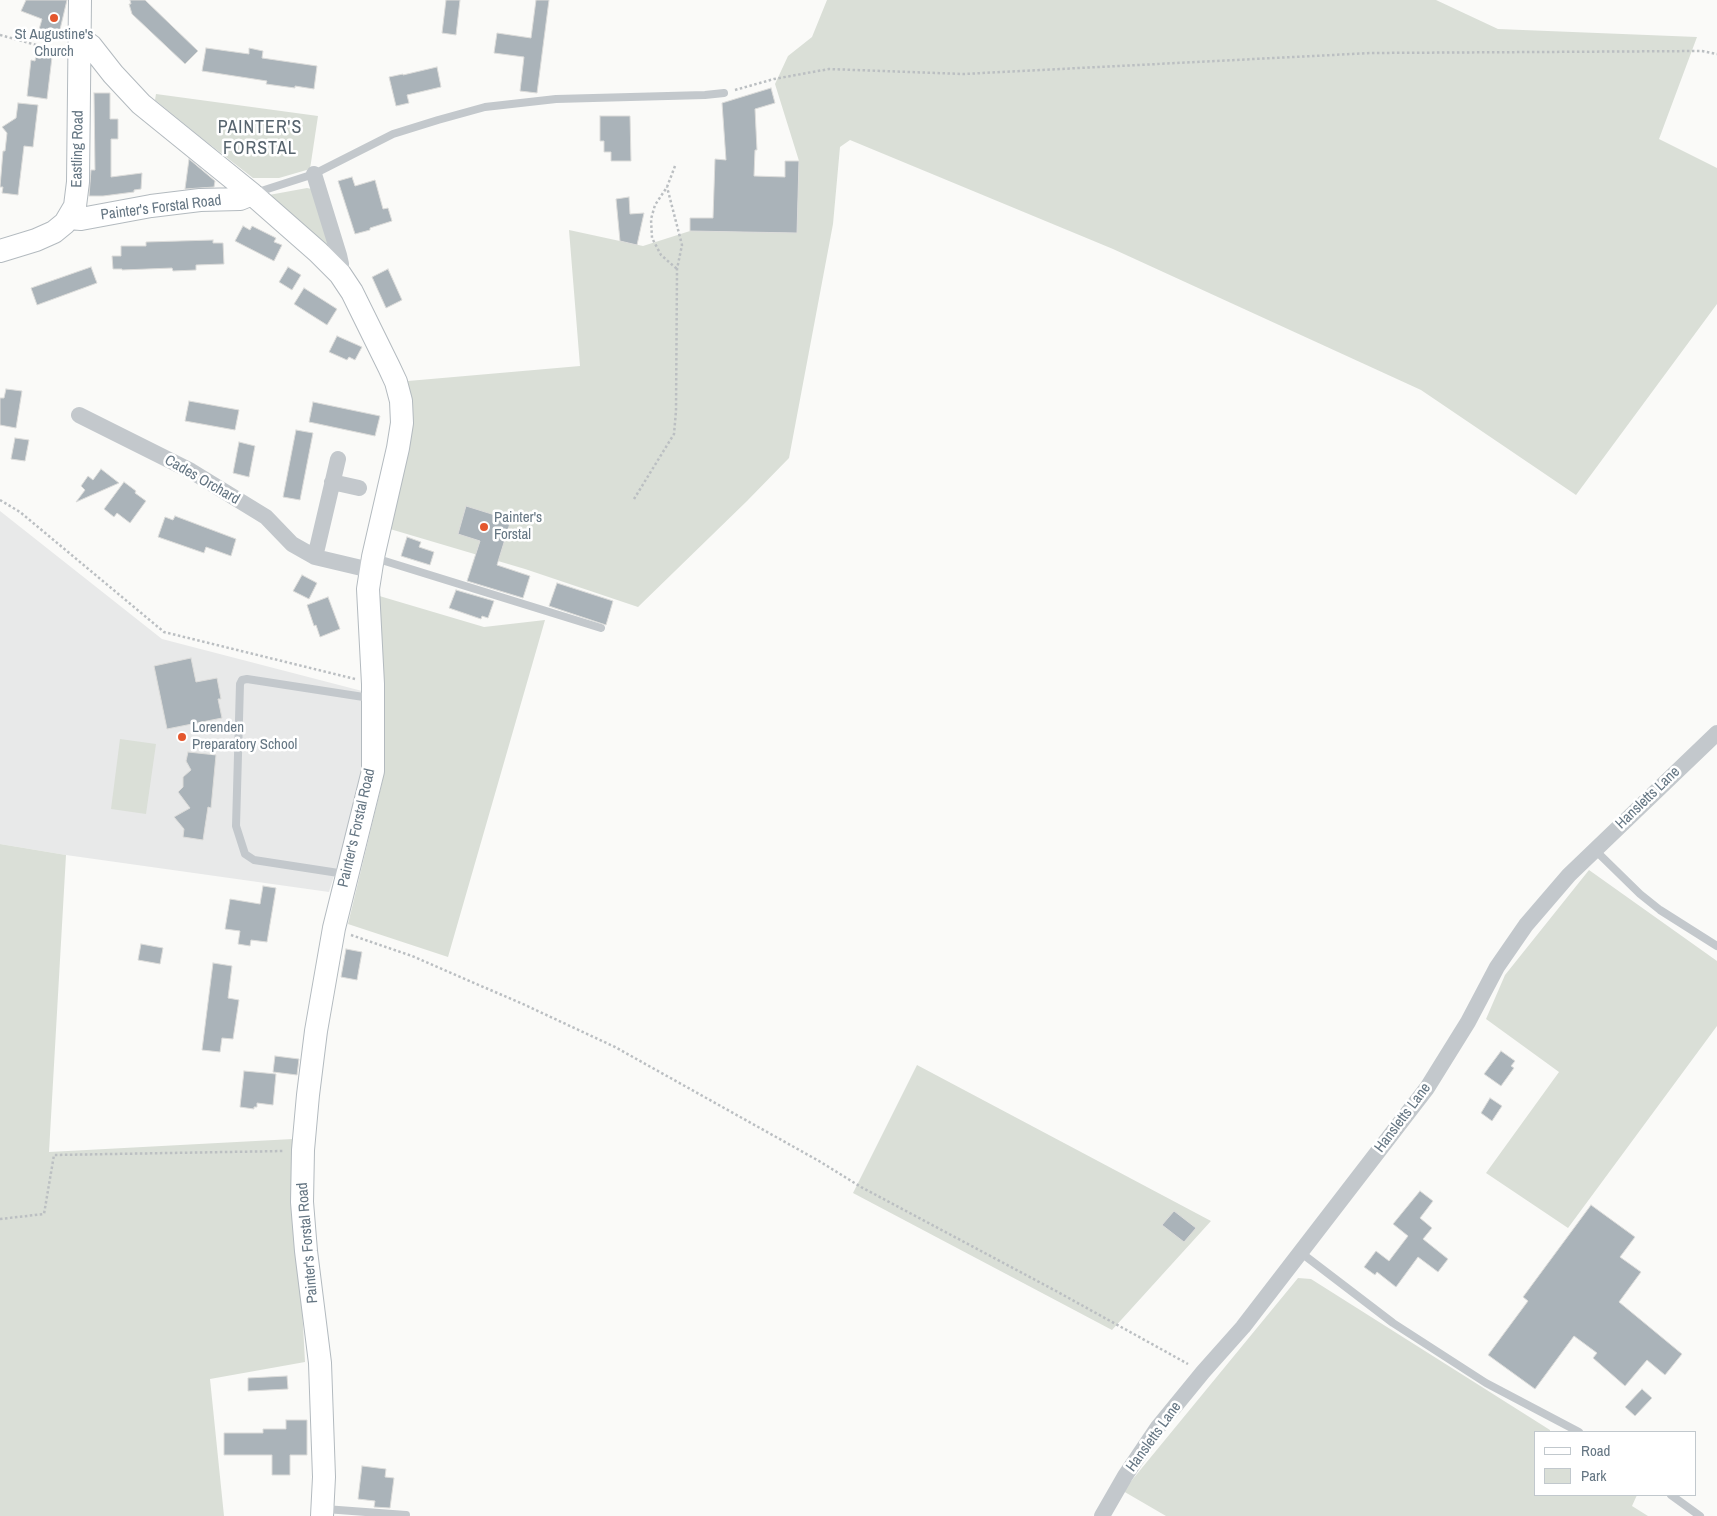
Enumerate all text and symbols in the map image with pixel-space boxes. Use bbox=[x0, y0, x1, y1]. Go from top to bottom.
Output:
marker: St Augustine's Church bbox=[48, 12, 60, 24]
place label: St Augustine's Church bbox=[15, 26, 93, 61]
street label: Eastling Road bbox=[68, 110, 88, 188]
district label: PAINTER'S FORSTAL bbox=[217, 117, 303, 160]
street label: Painter's Forstal Road bbox=[100, 192, 222, 224]
street label: Cades Orchard bbox=[161, 451, 243, 509]
place label: Painter's Forstal bbox=[494, 509, 542, 544]
marker: Painter's Forstal bbox=[478, 521, 490, 533]
place label: Lorenden Preparatory School bbox=[192, 719, 297, 754]
marker: Lorenden Preparatory School bbox=[176, 731, 188, 743]
street label: Hansletts Lane bbox=[1612, 763, 1684, 833]
street label: Painter's Forstal Road bbox=[335, 767, 379, 889]
street label: Hansletts Lane bbox=[1371, 1080, 1435, 1156]
street label: Painter's Forstal Road bbox=[294, 1182, 322, 1304]
street label: Hansletts Lane bbox=[1123, 1399, 1185, 1475]
legend bbox=[1534, 1431, 1697, 1496]
text: Road bbox=[1581, 1440, 1610, 1461]
text: Park bbox=[1581, 1465, 1606, 1486]

